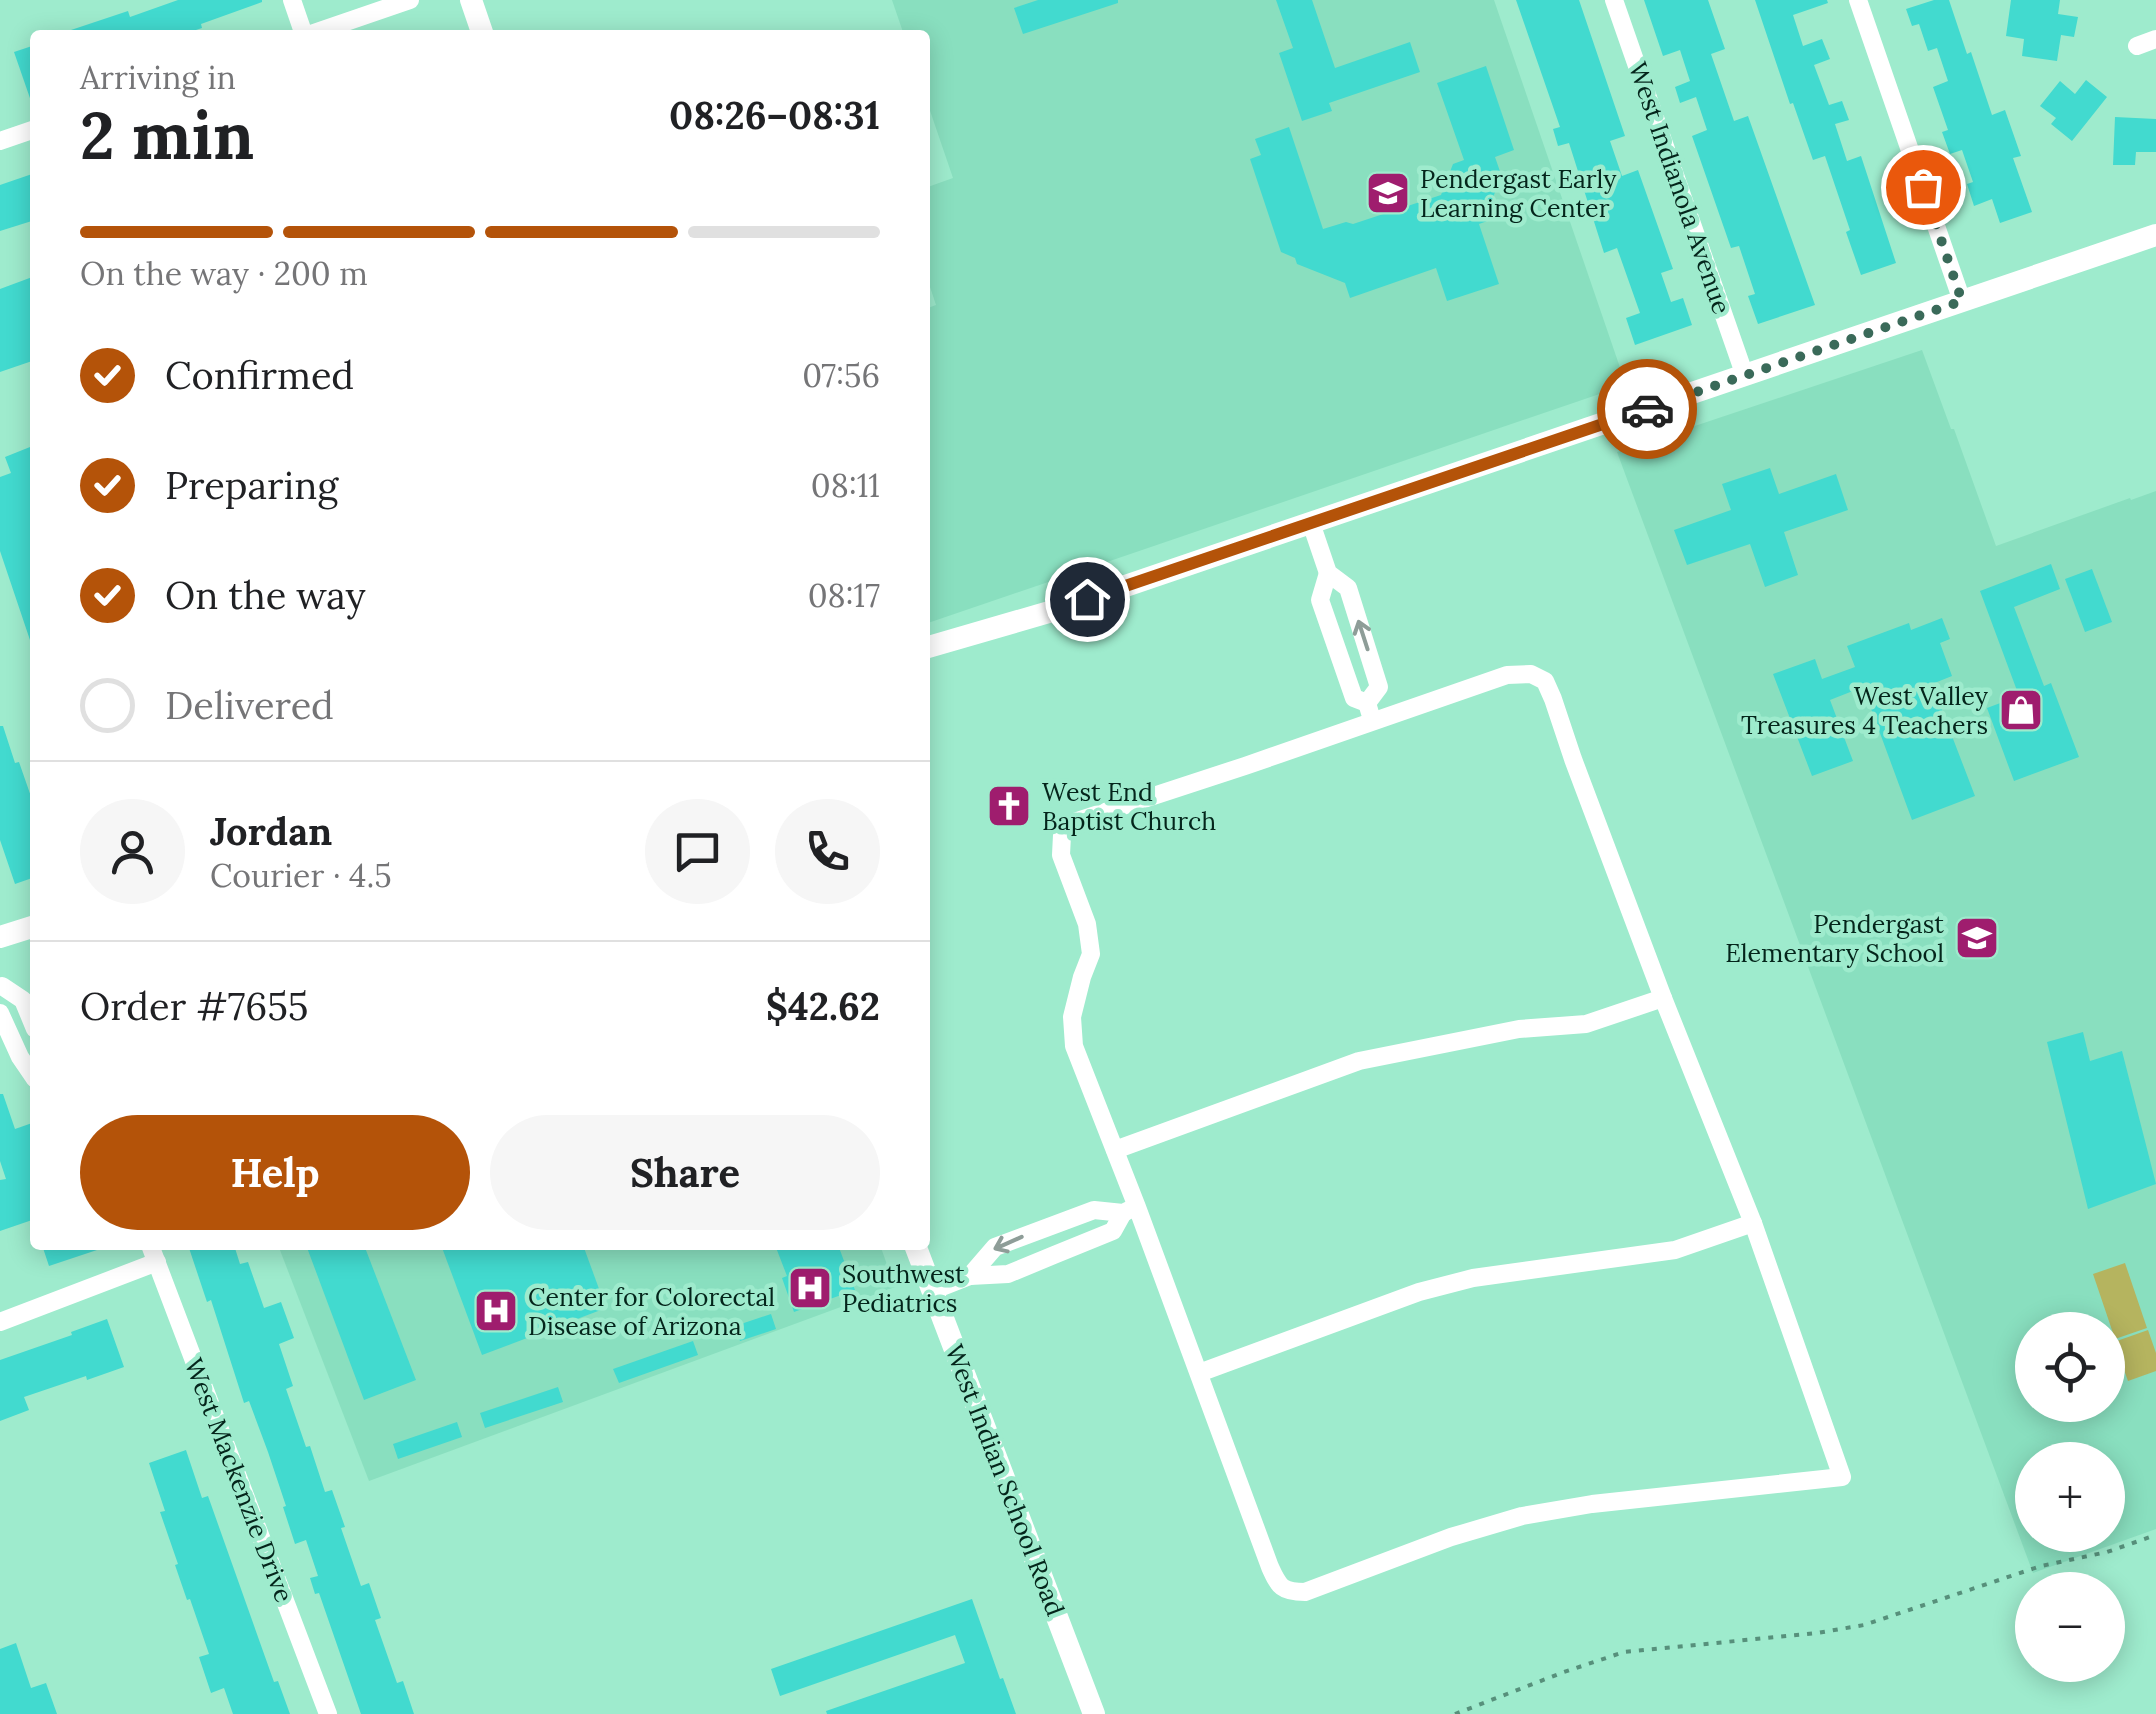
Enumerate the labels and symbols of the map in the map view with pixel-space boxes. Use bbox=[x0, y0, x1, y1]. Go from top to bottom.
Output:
street label: West Indianola Avenue bbox=[1622, 58, 1738, 318]
pin bbox=[1881, 145, 1966, 230]
place label: Pendergast Early Learning Center bbox=[1420, 163, 1617, 224]
school or university icon: Pendergast Early Learning Center bbox=[1365, 170, 1411, 216]
courier bbox=[1597, 359, 1697, 459]
pin bbox=[1045, 557, 1130, 642]
one-way arrow bbox=[1352, 620, 1370, 652]
place label: West Valley Treasures 4 Teachers bbox=[1741, 680, 1989, 741]
shop icon: West Valley Treasures 4 Teachers bbox=[1998, 687, 2044, 733]
place label: West End Baptist Church bbox=[1042, 776, 1216, 837]
church icon: West End Baptist Church bbox=[986, 783, 1032, 829]
place label: Pendergast Elementary School bbox=[1725, 908, 1944, 969]
school or university icon: Pendergast Elementary School bbox=[1954, 915, 2000, 961]
one-way arrow bbox=[993, 1235, 1024, 1253]
place label: Southwest Pediatrics bbox=[842, 1258, 965, 1319]
hospital icon: Southwest Pediatrics bbox=[787, 1265, 833, 1311]
place label: Center for Colorectal Disease of Arizona bbox=[528, 1281, 775, 1342]
hospital icon: Center for Colorectal Disease of Arizona bbox=[473, 1288, 519, 1334]
street label: West Indian School Road bbox=[938, 1340, 1072, 1620]
street label: West Mackenzie Drive bbox=[178, 1353, 300, 1607]

